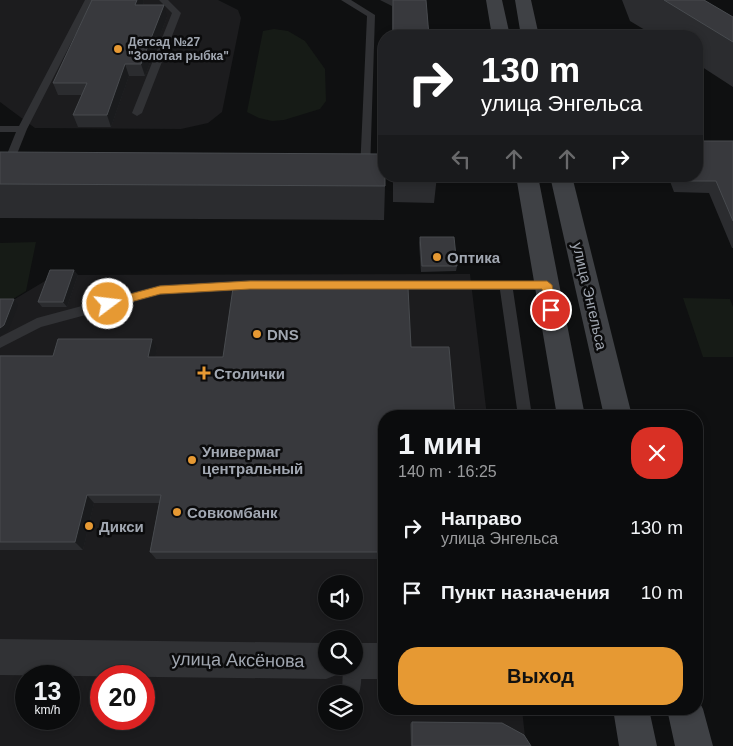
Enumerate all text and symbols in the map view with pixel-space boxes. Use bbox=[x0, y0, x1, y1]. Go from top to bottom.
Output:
place label: Детсад №27 "Золотая рыбка" bbox=[128, 35, 229, 63]
marker: Детсад №27 "Золотая рыбка" bbox=[112, 43, 124, 55]
icon: right bbox=[398, 50, 463, 115]
text: 130 m bbox=[481, 50, 580, 89]
text: улица Энгельса bbox=[481, 91, 642, 116]
icon: left bbox=[447, 145, 475, 173]
icon: ahead bbox=[500, 145, 528, 173]
icon: ahead bbox=[553, 145, 581, 173]
icon: right bbox=[606, 145, 634, 173]
street label: улица Энгельса bbox=[569, 241, 611, 352]
place label: Оптика bbox=[447, 249, 501, 266]
marker: Оптика bbox=[431, 251, 443, 263]
position arrow bbox=[81, 277, 133, 329]
pin bbox=[530, 289, 572, 331]
icon: arrive bbox=[537, 296, 565, 324]
place label: DNS bbox=[267, 326, 299, 343]
marker: DNS bbox=[251, 328, 263, 340]
place label: Столички bbox=[214, 365, 285, 382]
marker: Столички bbox=[198, 367, 210, 379]
text: 1 мин bbox=[398, 427, 482, 460]
button: close bbox=[631, 427, 683, 479]
place label: Универмаг центральный bbox=[202, 443, 303, 477]
marker: Универмаг центральный bbox=[186, 454, 198, 466]
text: 140 m · 16:25 bbox=[398, 463, 497, 480]
place label: Совкомбанк bbox=[187, 504, 278, 521]
marker: Совкомбанк bbox=[171, 506, 183, 518]
text: Направо bbox=[441, 508, 522, 529]
icon: right bbox=[398, 514, 426, 542]
text: 130 m bbox=[630, 517, 683, 538]
place label: Дикси bbox=[99, 518, 144, 535]
marker: Дикси bbox=[83, 520, 95, 532]
text: улица Энгельса bbox=[441, 530, 558, 547]
map controls bbox=[318, 575, 363, 730]
button: sound bbox=[318, 575, 363, 620]
icon: arrive bbox=[398, 579, 426, 607]
text: Пункт назначения bbox=[441, 582, 610, 603]
text: 10 m bbox=[641, 582, 683, 603]
button: search bbox=[318, 630, 363, 675]
button: Выход bbox=[398, 647, 683, 705]
street label: улица Аксёнова bbox=[171, 649, 306, 671]
speed limit sign: 20 bbox=[90, 665, 155, 730]
text: 13 bbox=[34, 677, 61, 705]
button: layers bbox=[318, 685, 363, 730]
text: km/h bbox=[34, 703, 61, 717]

